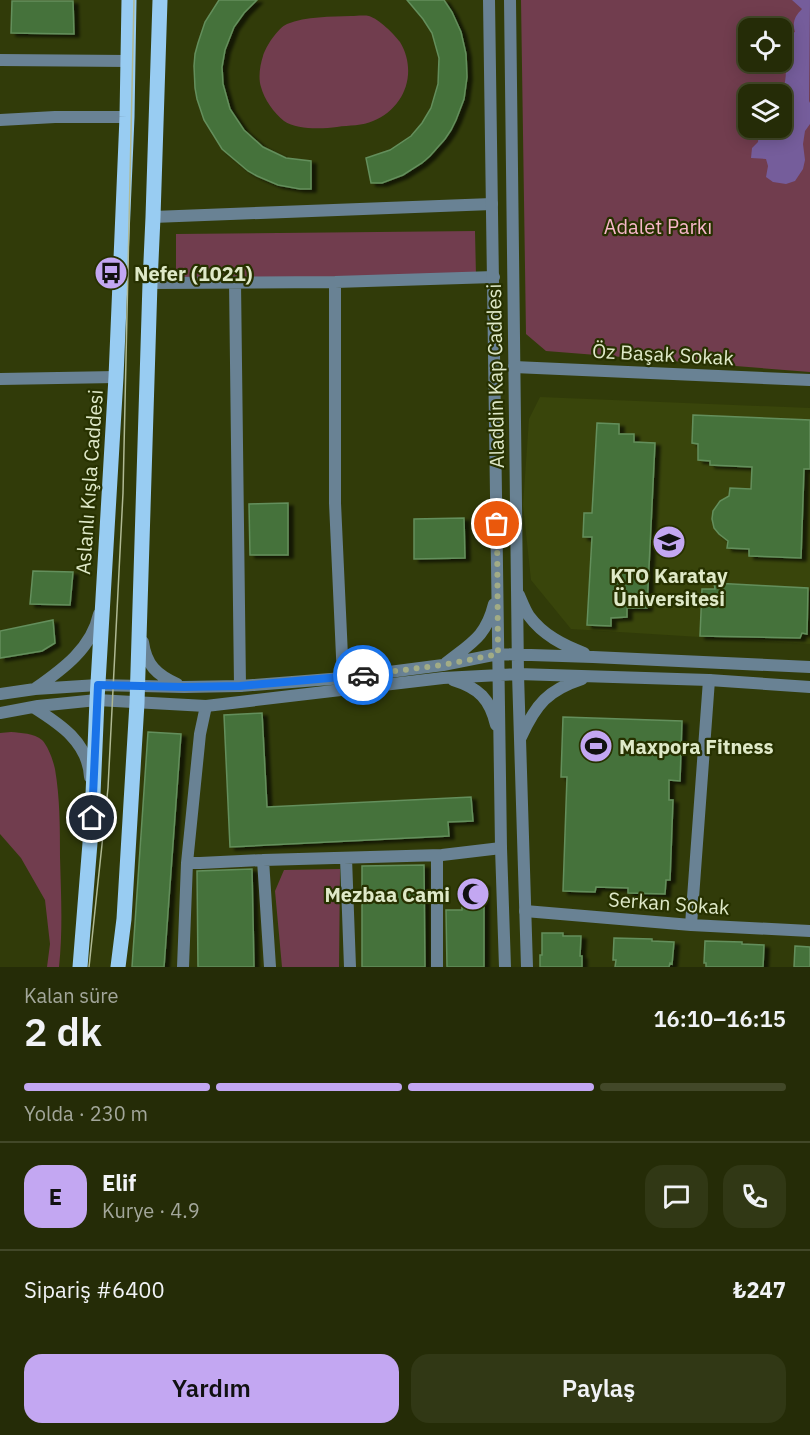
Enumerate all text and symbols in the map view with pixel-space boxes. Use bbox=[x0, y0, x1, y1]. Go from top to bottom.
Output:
map controls bbox=[738, 18, 792, 138]
button: locate bbox=[738, 18, 792, 72]
button: layers bbox=[738, 84, 792, 138]
park label: Adalet Parkı bbox=[604, 213, 712, 240]
bus stop icon: Nefer (1021) bbox=[93, 255, 129, 291]
place label: Nefer (1021) bbox=[134, 260, 253, 287]
street label: Aladdin Kap Caddesi bbox=[480, 283, 510, 469]
street label: Öz Başak Sokak bbox=[591, 337, 735, 371]
street label: Aslanlı Kışla Caddesi bbox=[69, 389, 109, 575]
pin bbox=[471, 498, 522, 549]
icon: bag bbox=[480, 507, 513, 540]
school or university icon: KTO Karatay Üniversitesi bbox=[651, 524, 687, 560]
place label: KTO Karatay Üniversitesi bbox=[610, 562, 728, 612]
courier bbox=[333, 645, 393, 705]
icon: car bbox=[347, 659, 380, 692]
sports icon: Maxpora Fitness bbox=[578, 728, 614, 764]
place label: Maxpora Fitness bbox=[619, 733, 774, 760]
pin bbox=[66, 792, 117, 843]
icon: home bbox=[75, 801, 108, 834]
mosque icon: Mezbaa Cami bbox=[455, 876, 491, 912]
place label: Mezbaa Cami bbox=[324, 881, 450, 908]
street label: Serkan Sokak bbox=[607, 885, 731, 921]
text: Kalan süre bbox=[24, 982, 119, 1009]
text: 16:10–16:15 bbox=[653, 1004, 786, 1033]
text: 2 dk bbox=[24, 1006, 102, 1057]
text: Yolda · 230 m bbox=[24, 1100, 148, 1127]
button: chat bbox=[645, 1165, 708, 1228]
button: phone bbox=[723, 1165, 786, 1228]
text: Elif bbox=[102, 1168, 136, 1197]
text: E bbox=[49, 1182, 62, 1211]
text: Kurye · 4.9 bbox=[102, 1197, 200, 1224]
text: Sipariş #6400 bbox=[24, 1275, 165, 1304]
text: ₺247 bbox=[733, 1275, 786, 1304]
button: Yardım bbox=[24, 1354, 399, 1423]
button: Paylaş bbox=[411, 1354, 786, 1423]

